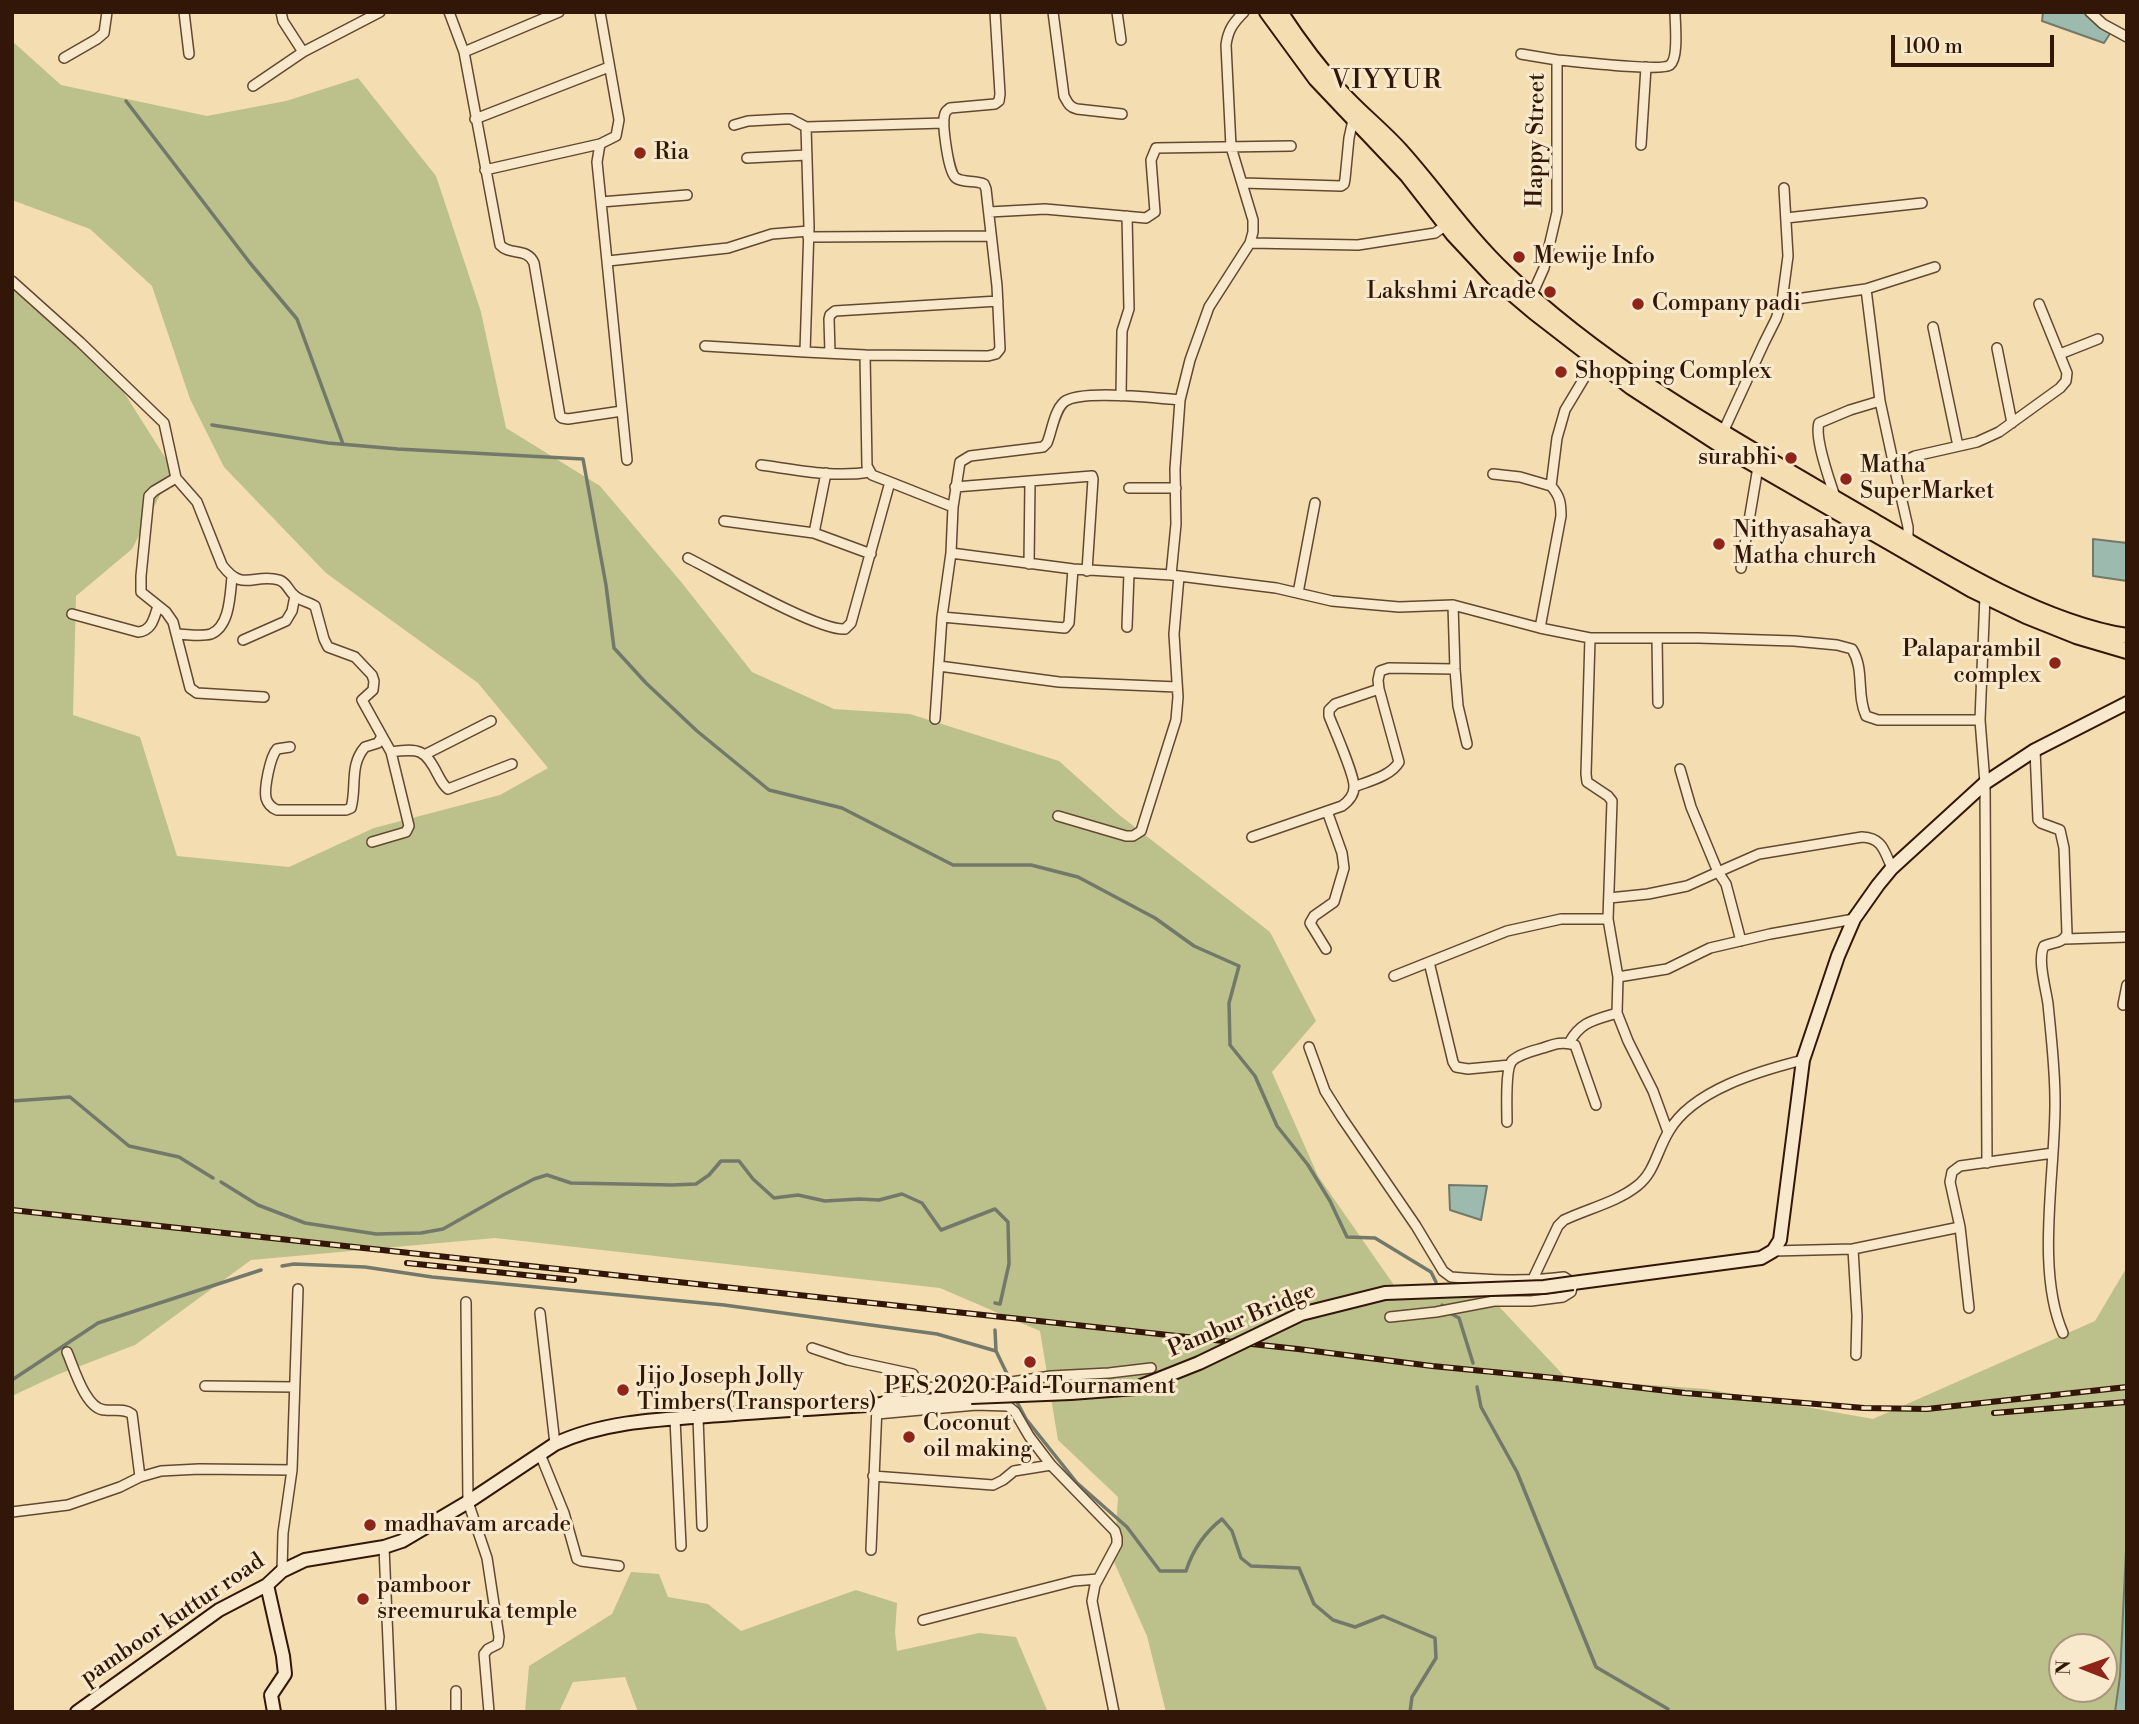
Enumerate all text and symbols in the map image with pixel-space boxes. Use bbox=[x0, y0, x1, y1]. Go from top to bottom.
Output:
scale bar bbox=[1894, 21, 2057, 65]
text: 100 m bbox=[1904, 34, 1963, 60]
district label: VIYYUR bbox=[1332, 66, 1442, 98]
street label: Happy Street bbox=[1522, 72, 1552, 208]
place label: Ria bbox=[654, 139, 689, 167]
marker: Ria bbox=[632, 145, 648, 161]
place label: Mewije Info bbox=[1533, 243, 1655, 271]
marker: Mewije Info bbox=[1511, 249, 1527, 265]
place label: Lakshmi Arcade bbox=[1367, 278, 1536, 306]
marker: Lakshmi Arcade bbox=[1542, 284, 1558, 300]
place label: Company padi bbox=[1652, 290, 1801, 318]
marker: Company padi bbox=[1630, 296, 1646, 312]
place label: Shopping Complex bbox=[1575, 358, 1771, 386]
marker: Shopping Complex bbox=[1553, 364, 1569, 380]
place label: surabhi bbox=[1698, 444, 1777, 472]
marker: surabhi bbox=[1783, 450, 1799, 466]
place label: Matha SuperMarket bbox=[1860, 452, 1994, 506]
marker: Matha SuperMarket bbox=[1838, 471, 1854, 487]
place label: Nithyasahaya Matha church bbox=[1733, 517, 1877, 571]
marker: Nithyasahaya Matha church bbox=[1711, 536, 1727, 552]
place label: Palaparambil complex bbox=[1902, 636, 2041, 690]
marker: Palaparambil complex bbox=[2047, 655, 2063, 671]
street label: Pambur Bridge bbox=[1164, 1277, 1320, 1365]
marker: PES 2020 Paid Tournament bbox=[1022, 1354, 1038, 1370]
place label: Jijo Joseph Jolly Timbers(Transporters) bbox=[637, 1363, 877, 1417]
place label: PES 2020 Paid Tournament bbox=[884, 1373, 1176, 1401]
marker: Jijo Joseph Jolly Timbers(Transporters) bbox=[615, 1382, 631, 1398]
place label: Coconut oil making bbox=[923, 1410, 1032, 1464]
marker: Coconut oil making bbox=[901, 1429, 917, 1445]
place label: madhavam arcade bbox=[384, 1511, 571, 1539]
marker: madhavam arcade bbox=[362, 1517, 378, 1533]
street label: pamboor kuttur road bbox=[76, 1548, 270, 1692]
place label: pamboor sreemuruka temple bbox=[377, 1572, 577, 1626]
marker: pamboor sreemuruka temple bbox=[355, 1591, 371, 1607]
north arrow bbox=[2048, 1633, 2118, 1703]
text: N bbox=[2052, 1660, 2076, 1675]

